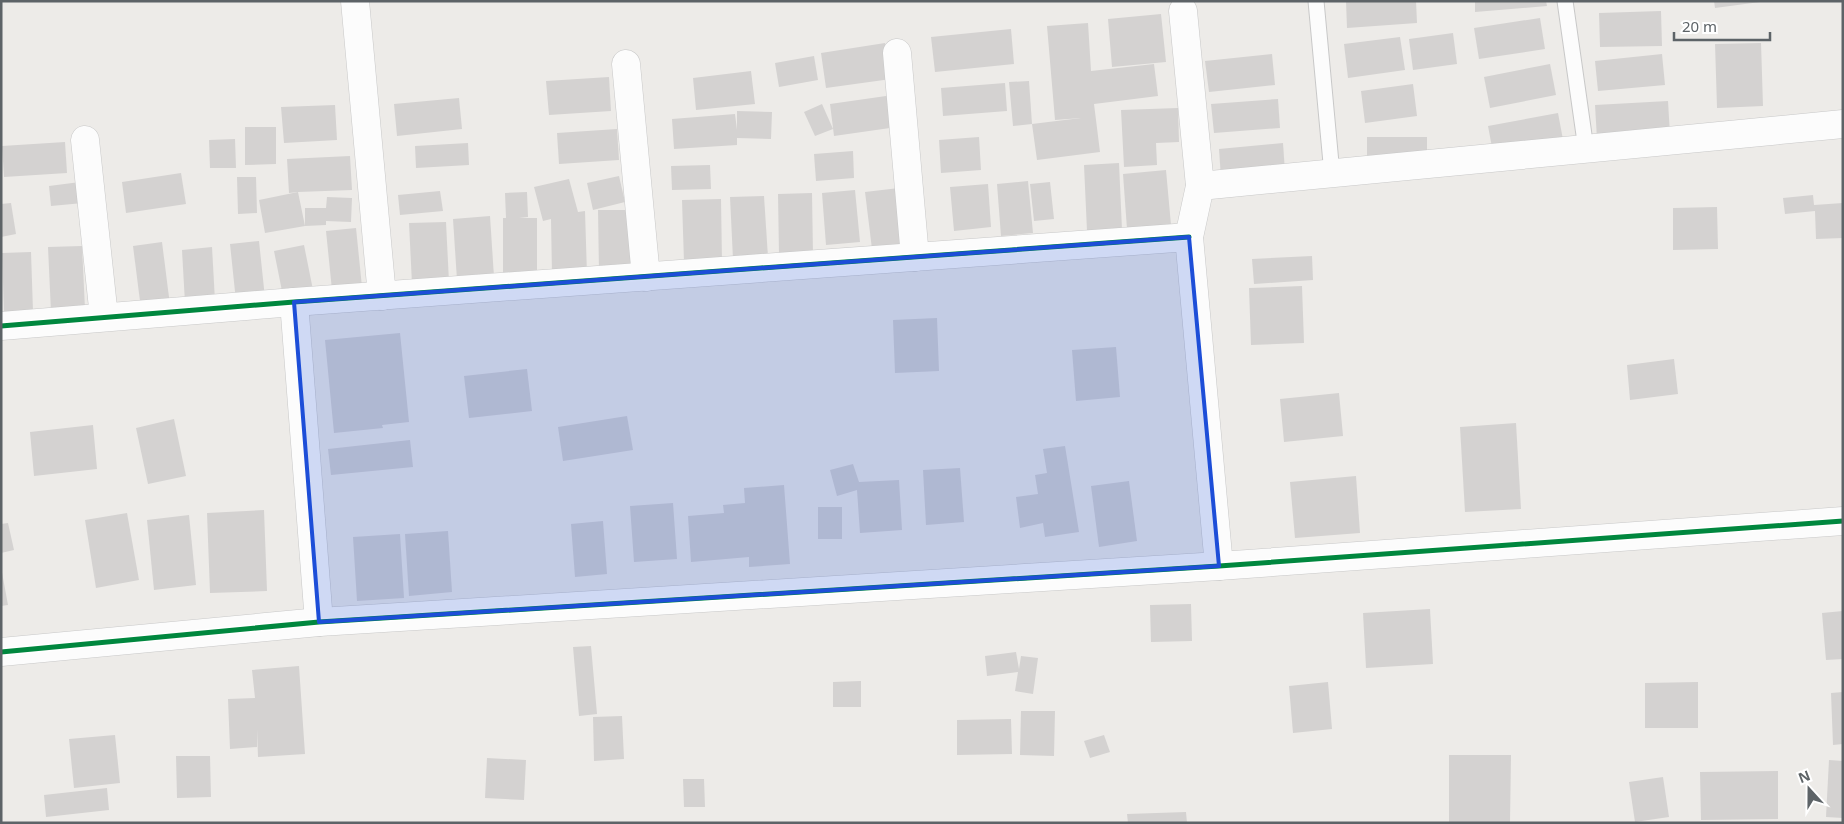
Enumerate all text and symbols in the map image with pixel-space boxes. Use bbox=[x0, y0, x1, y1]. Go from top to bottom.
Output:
scale bar bbox=[1674, 10, 1770, 42]
text: 20 m bbox=[1682, 16, 1717, 36]
north arrow bbox=[1784, 764, 1834, 814]
text: N bbox=[1795, 765, 1813, 787]

